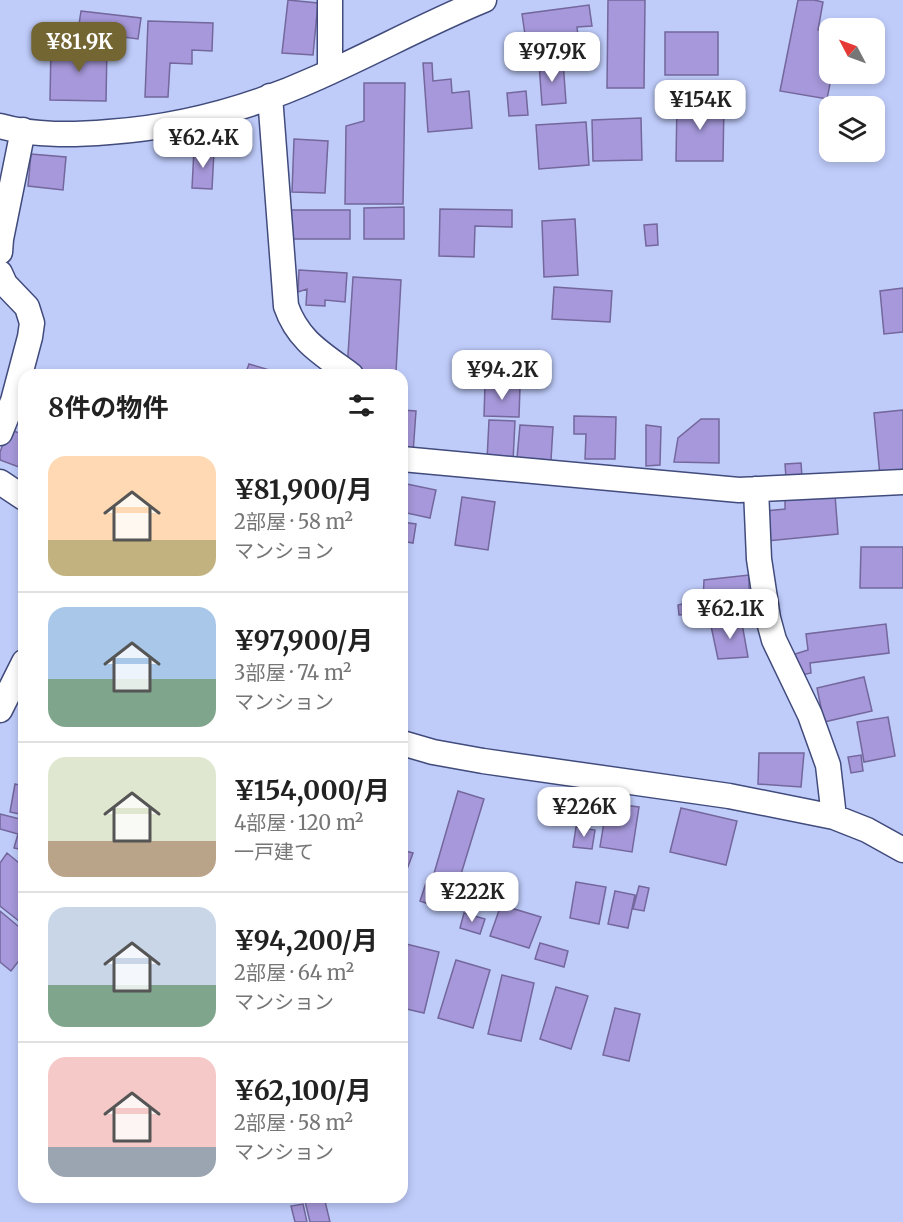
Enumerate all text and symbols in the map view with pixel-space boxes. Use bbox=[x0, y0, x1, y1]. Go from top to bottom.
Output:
north arrow bbox=[819, 18, 885, 84]
map controls bbox=[819, 18, 885, 162]
pin: ¥81.9K bbox=[30, 22, 128, 73]
text: ¥81.9K bbox=[45, 29, 113, 54]
pin: ¥97.9K bbox=[503, 32, 601, 83]
text: ¥97.9K bbox=[518, 39, 586, 64]
pin: ¥154K bbox=[658, 80, 742, 131]
text: ¥154K bbox=[669, 87, 731, 112]
button: layers bbox=[819, 96, 885, 162]
pin: ¥62.4K bbox=[154, 118, 252, 169]
text: ¥62.4K bbox=[167, 125, 239, 150]
pin: ¥94.2K bbox=[453, 350, 551, 401]
text: ¥94.2K bbox=[466, 357, 538, 382]
icon: filters bbox=[345, 389, 378, 422]
text: 8件の物件 bbox=[48, 391, 168, 424]
text: ¥81,900/月 bbox=[234, 473, 373, 506]
icon: home bbox=[96, 480, 168, 552]
text: 2部屋 · 58 m² bbox=[234, 509, 353, 534]
text: マンション bbox=[234, 538, 334, 563]
pin: ¥62.1K bbox=[681, 589, 779, 640]
text: ¥62.1K bbox=[696, 596, 764, 621]
text: ¥97,900/月 bbox=[234, 624, 373, 657]
icon: home bbox=[96, 631, 168, 703]
text: 3部屋 · 74 m² bbox=[234, 660, 351, 685]
text: マンション bbox=[234, 689, 334, 714]
text: ¥154,000/月 bbox=[234, 774, 390, 807]
icon: home bbox=[96, 781, 168, 853]
pin: ¥226K bbox=[542, 787, 626, 838]
text: ¥226K bbox=[551, 794, 617, 819]
text: 4部屋 · 120 m² bbox=[234, 810, 363, 835]
text: 一戸建て bbox=[234, 839, 314, 864]
pin: ¥222K bbox=[430, 872, 514, 923]
text: ¥222K bbox=[439, 879, 505, 904]
text: ¥94,200/月 bbox=[234, 924, 378, 957]
icon: home bbox=[96, 931, 168, 1003]
text: 2部屋 · 64 m² bbox=[234, 960, 354, 985]
text: マンション bbox=[234, 989, 334, 1014]
text: ¥62,100/月 bbox=[234, 1074, 372, 1107]
icon: home bbox=[96, 1081, 168, 1153]
text: 2部屋 · 58 m² bbox=[234, 1110, 353, 1135]
text: マンション bbox=[234, 1139, 334, 1164]

